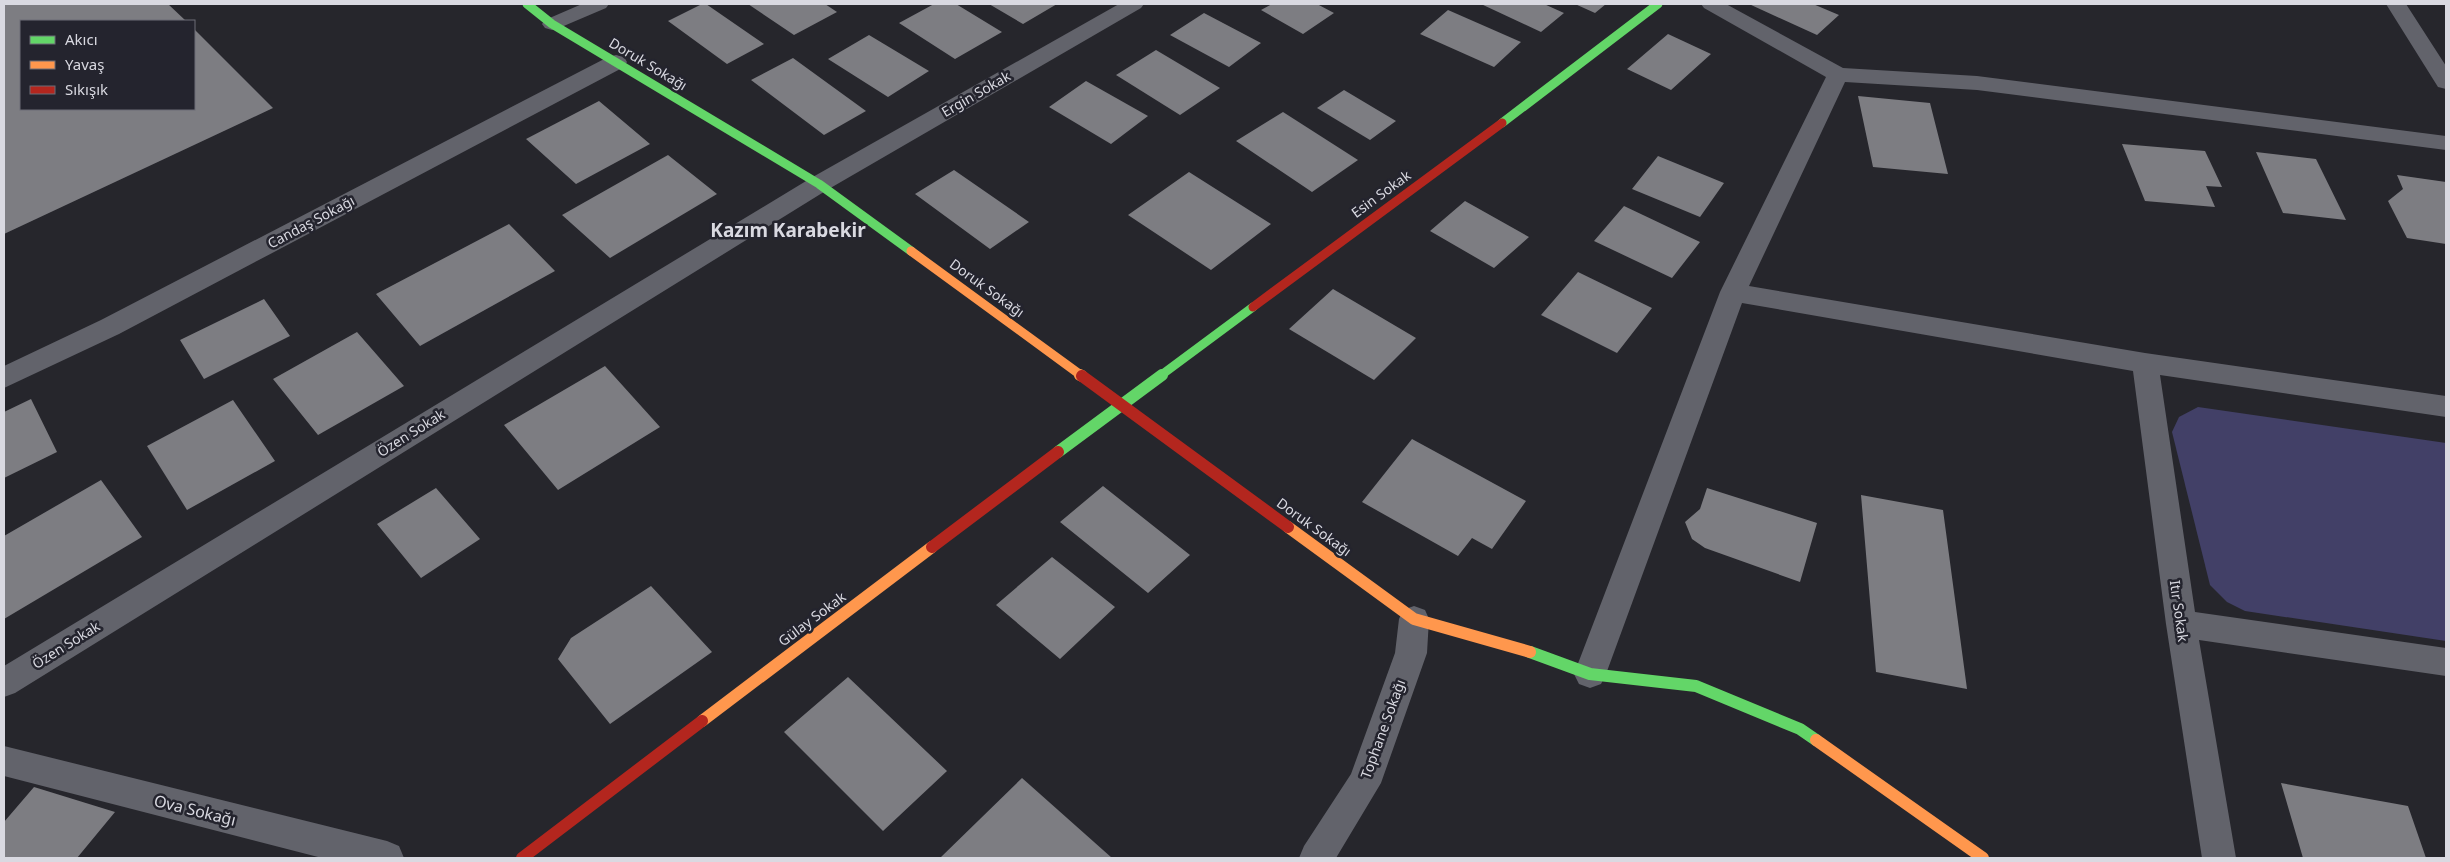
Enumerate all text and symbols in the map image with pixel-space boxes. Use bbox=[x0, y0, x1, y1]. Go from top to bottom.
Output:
legend bbox=[20, 20, 195, 110]
text: Akıcı bbox=[65, 29, 98, 49]
street label: Doruk Sokağı bbox=[606, 33, 691, 94]
text: Yavaş bbox=[65, 54, 104, 74]
street label: Ergin Sokak bbox=[938, 66, 1014, 121]
text: Sıkışık bbox=[65, 79, 108, 99]
street label: Esin Sokak bbox=[1347, 165, 1415, 222]
street label: Candaş Sokağı bbox=[264, 191, 358, 252]
district label: Kazım Karabekir bbox=[710, 217, 866, 243]
street label: Doruk Sokağı bbox=[946, 254, 1028, 321]
street label: Özen Sokak bbox=[373, 404, 449, 461]
street label: Doruk Sokağı bbox=[1273, 493, 1355, 560]
street label: Itır Sokak bbox=[2166, 579, 2193, 643]
street label: Gülay Sokak bbox=[774, 587, 850, 650]
street label: Özen Sokak bbox=[28, 616, 104, 673]
street label: Tophane Sokağı bbox=[1356, 677, 1409, 781]
street label: Ova Sokağı bbox=[152, 789, 238, 831]

